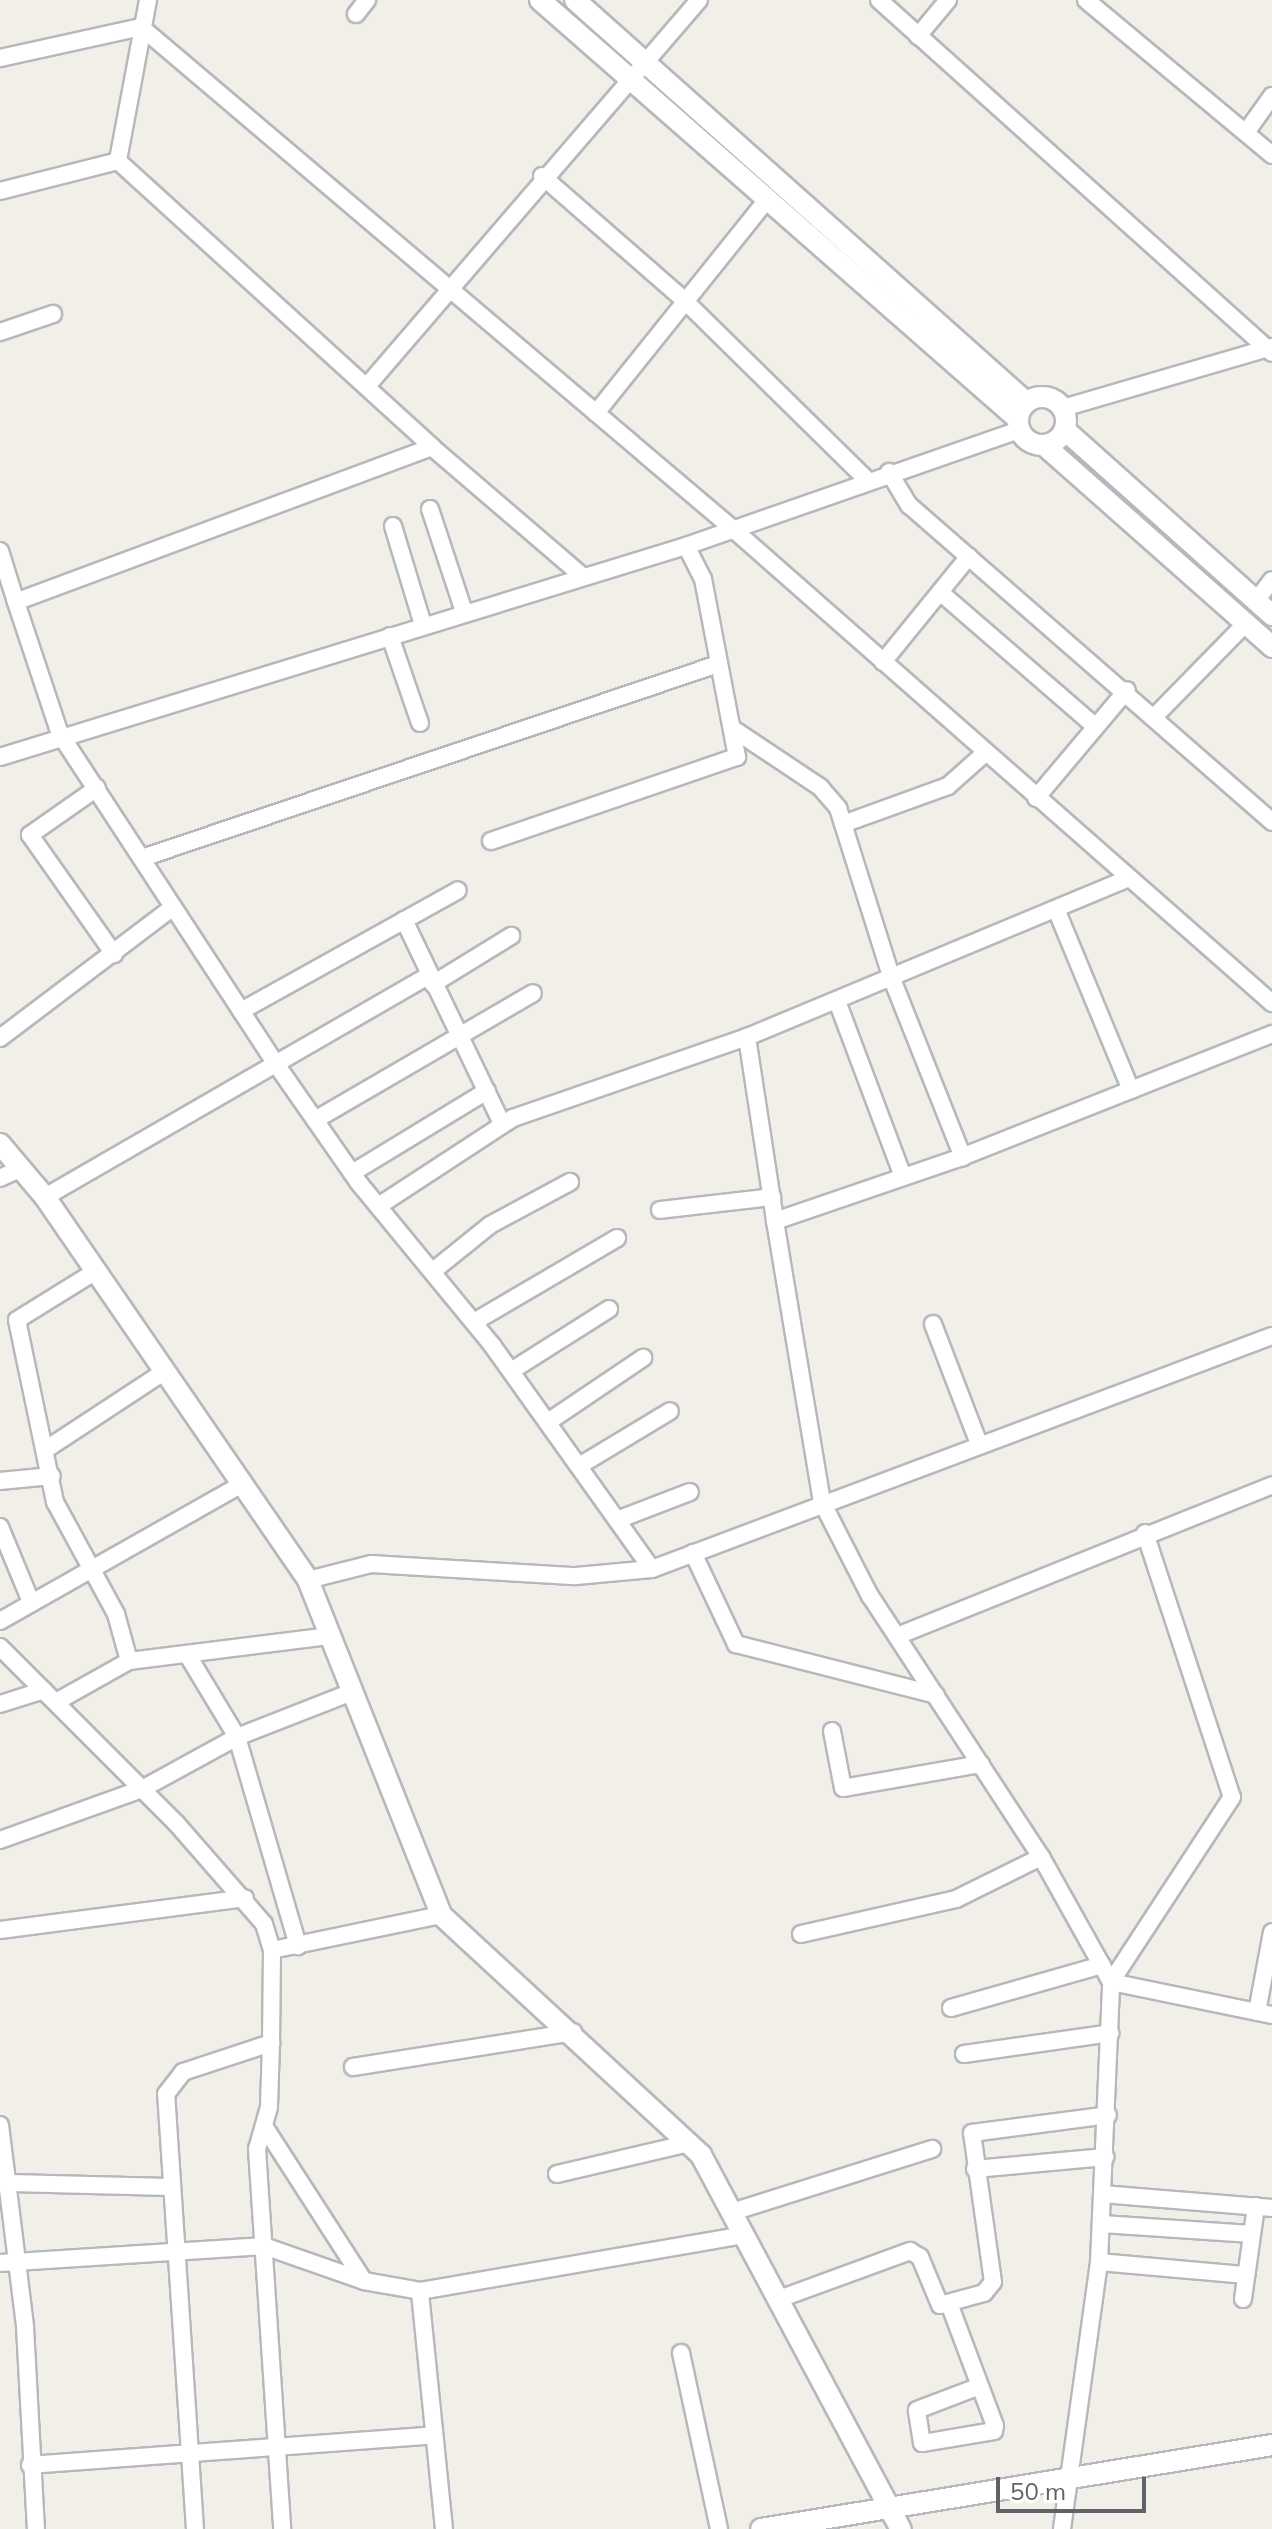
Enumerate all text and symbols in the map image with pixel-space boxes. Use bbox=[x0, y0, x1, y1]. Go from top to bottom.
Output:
scale bar bbox=[1000, 2461, 1150, 2511]
text: 50 m bbox=[1010, 2476, 1066, 2506]

